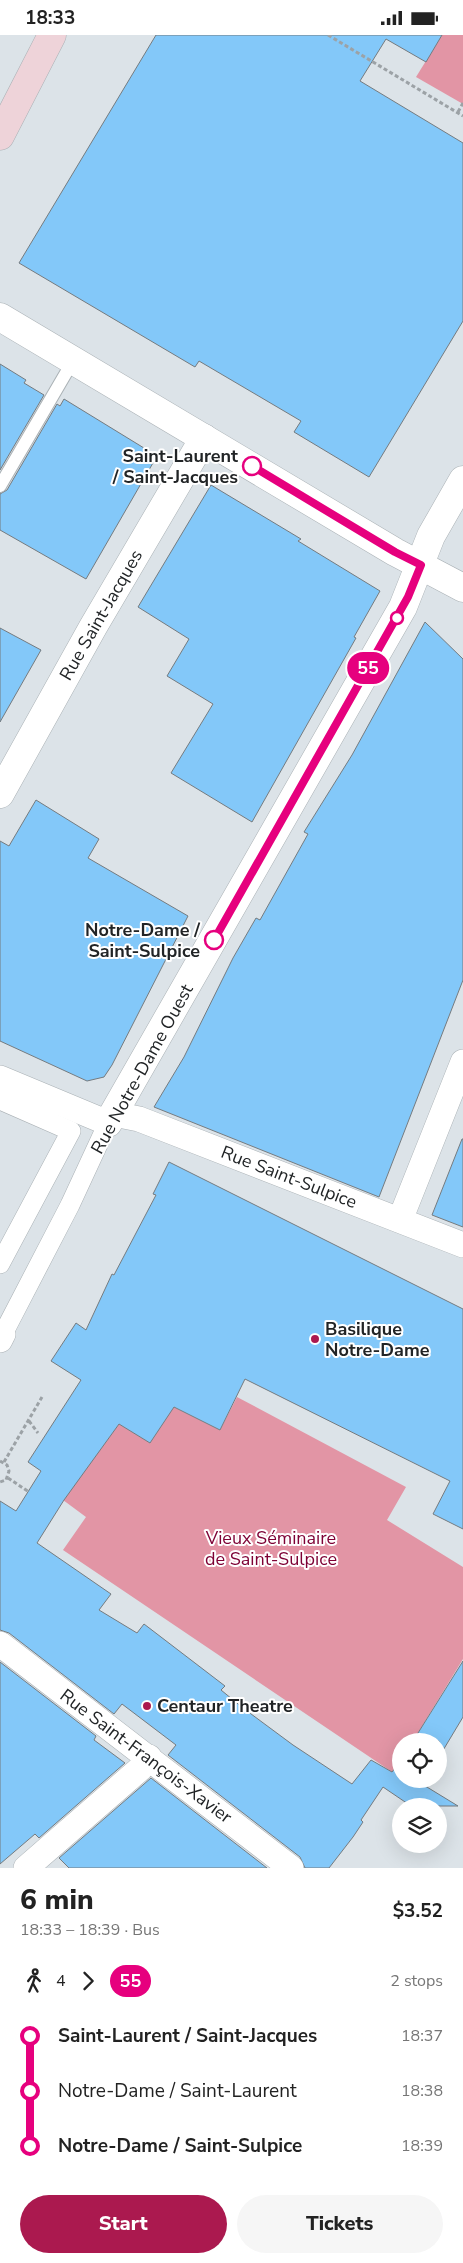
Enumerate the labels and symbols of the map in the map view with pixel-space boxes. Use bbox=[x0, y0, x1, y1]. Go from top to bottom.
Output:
place label: Saint-Laurent / Saint-Jacques bbox=[112, 444, 238, 489]
marker: Saint-Laurent / Saint-Jacques bbox=[242, 456, 262, 476]
street label: Rue Saint-Jacques bbox=[54, 545, 148, 685]
unlabelled marker bbox=[390, 611, 404, 625]
line badge: 55 bbox=[346, 652, 390, 684]
place label: Notre-Dame / Saint-Sulpice bbox=[85, 918, 200, 963]
marker: Notre-Dame / Saint-Sulpice bbox=[204, 930, 224, 950]
street label: Rue Notre-Dame Ouest bbox=[85, 979, 199, 1158]
street label: Rue Saint-Sulpice bbox=[218, 1140, 360, 1214]
place label: Basilique Notre-Dame bbox=[325, 1317, 430, 1362]
marker: Basilique Notre-Dame bbox=[309, 1333, 321, 1345]
park label: Vieux Séminaire de Saint-Sulpice bbox=[205, 1526, 337, 1571]
street label: Rue Saint-François-Xavier bbox=[55, 1683, 237, 1829]
place label: Centaur Theatre bbox=[157, 1694, 293, 1718]
marker: Centaur Theatre bbox=[141, 1700, 153, 1712]

